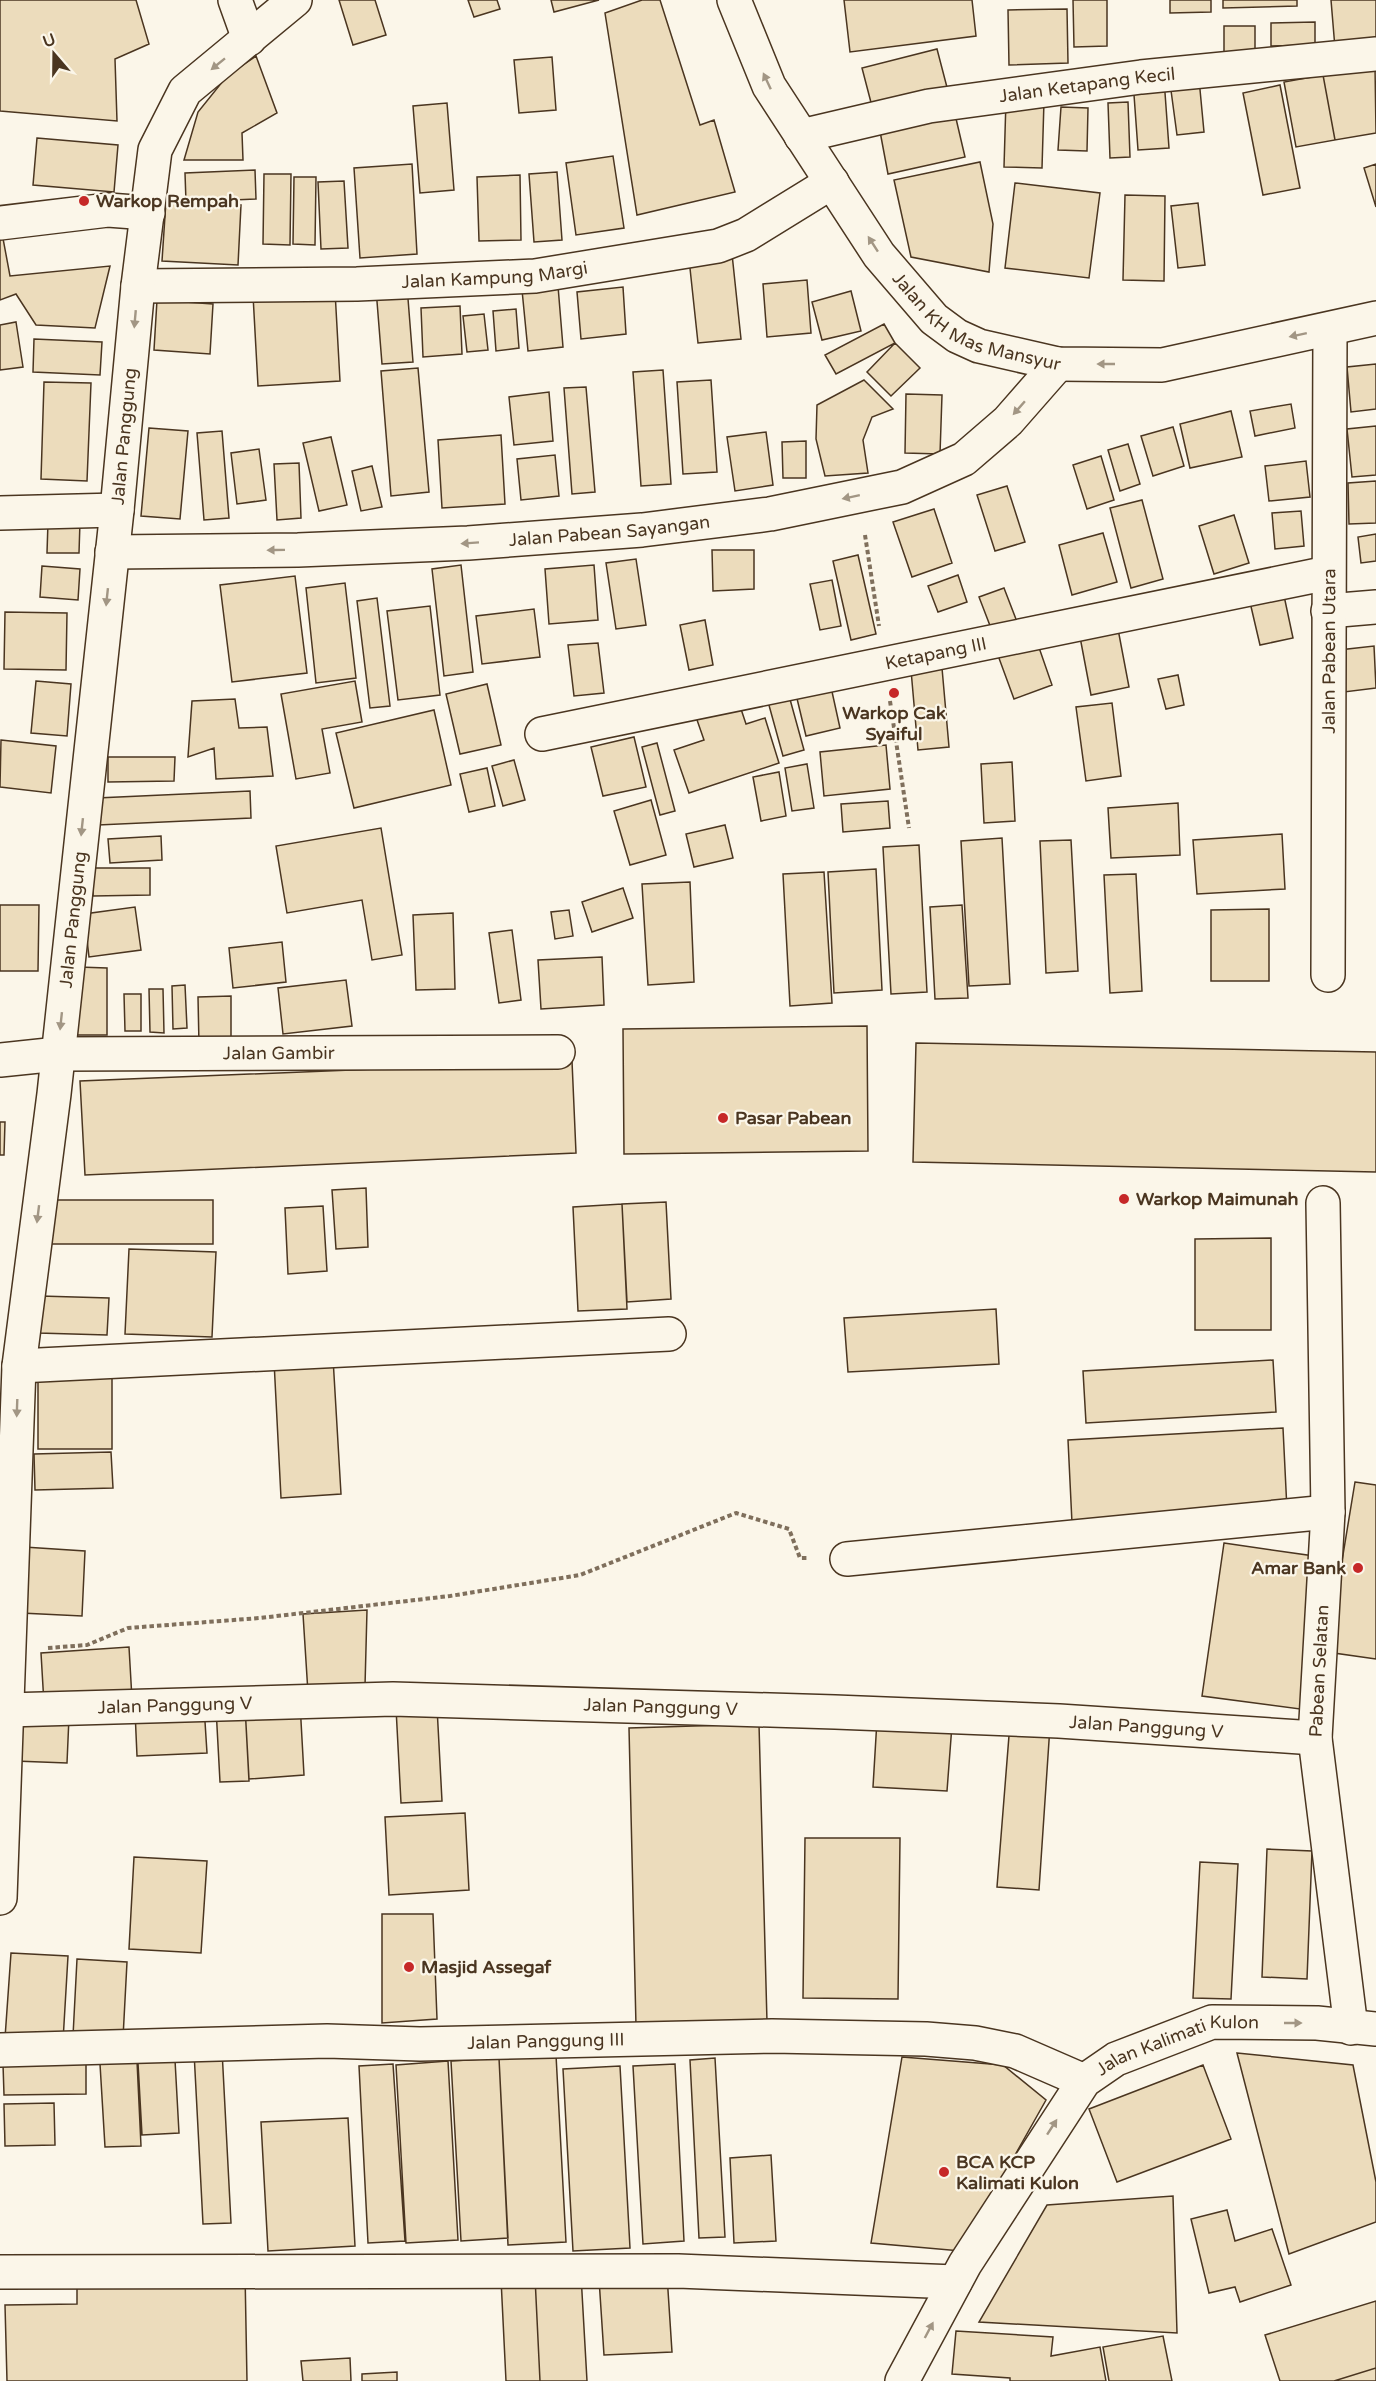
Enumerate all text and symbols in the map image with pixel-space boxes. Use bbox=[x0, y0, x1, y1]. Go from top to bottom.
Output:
north arrow bbox=[24, 24, 84, 84]
text: U bbox=[40, 29, 58, 52]
one-way arrow bbox=[210, 58, 225, 70]
street label: Jalan Ketapang Kecil bbox=[998, 63, 1176, 107]
one-way arrow bbox=[763, 72, 772, 89]
place label: Warkop Rempah bbox=[96, 190, 239, 212]
marker: Warkop Rempah bbox=[77, 194, 91, 208]
one-way arrow bbox=[867, 236, 878, 253]
street label: Jalan Kampung Margi bbox=[401, 257, 589, 293]
street label: Jalan KH Mas Mansyur bbox=[888, 268, 1063, 375]
one-way arrow bbox=[130, 310, 140, 329]
one-way arrow bbox=[1289, 331, 1308, 340]
one-way arrow bbox=[1097, 359, 1116, 369]
street label: Jalan Panggung bbox=[107, 367, 141, 506]
one-way arrow bbox=[1013, 400, 1026, 415]
one-way arrow bbox=[842, 493, 861, 503]
street label: Jalan Pabean Sayangan bbox=[508, 511, 711, 551]
one-way arrow bbox=[461, 538, 480, 547]
one-way arrow bbox=[266, 545, 285, 555]
street label: Jalan Pabean Utara bbox=[1318, 568, 1340, 734]
one-way arrow bbox=[102, 588, 112, 607]
street label: Ketapang III bbox=[883, 632, 989, 674]
marker: Warkop Cak Syaiful bbox=[887, 686, 901, 700]
place label: Warkop Cak Syaiful bbox=[842, 702, 946, 745]
one-way arrow bbox=[77, 817, 87, 836]
street label: Jalan Panggung bbox=[55, 850, 91, 989]
one-way arrow bbox=[57, 1011, 66, 1030]
street label: Jalan Gambir bbox=[223, 1042, 335, 1064]
place label: Pasar Pabean bbox=[735, 1107, 851, 1129]
marker: Pasar Pabean bbox=[716, 1111, 730, 1125]
place label: Warkop Maimunah bbox=[1136, 1188, 1299, 1210]
marker: Warkop Maimunah bbox=[1117, 1192, 1131, 1206]
one-way arrow bbox=[33, 1205, 43, 1224]
one-way arrow bbox=[12, 1398, 22, 1417]
place label: Amar Bank bbox=[1251, 1557, 1346, 1579]
marker: Amar Bank bbox=[1351, 1561, 1365, 1575]
street label: Pabean Selatan bbox=[1305, 1604, 1333, 1738]
street label: Jalan Panggung V bbox=[97, 1692, 253, 1718]
street label: Jalan Panggung V bbox=[583, 1694, 739, 1720]
street label: Jalan Panggung V bbox=[1068, 1711, 1225, 1743]
place label: Masjid Assegaf bbox=[421, 1956, 552, 1978]
marker: Masjid Assegaf bbox=[402, 1960, 416, 1974]
street label: Jalan Kalimati Kulon bbox=[1092, 2011, 1259, 2080]
one-way arrow bbox=[1284, 2018, 1303, 2027]
street label: Jalan Panggung III bbox=[467, 2028, 625, 2054]
one-way arrow bbox=[1047, 2119, 1058, 2135]
place label: BCA KCP Kalimati Kulon bbox=[956, 2151, 1079, 2194]
marker: BCA KCP Kalimati Kulon bbox=[937, 2165, 951, 2179]
one-way arrow bbox=[924, 2321, 934, 2338]

